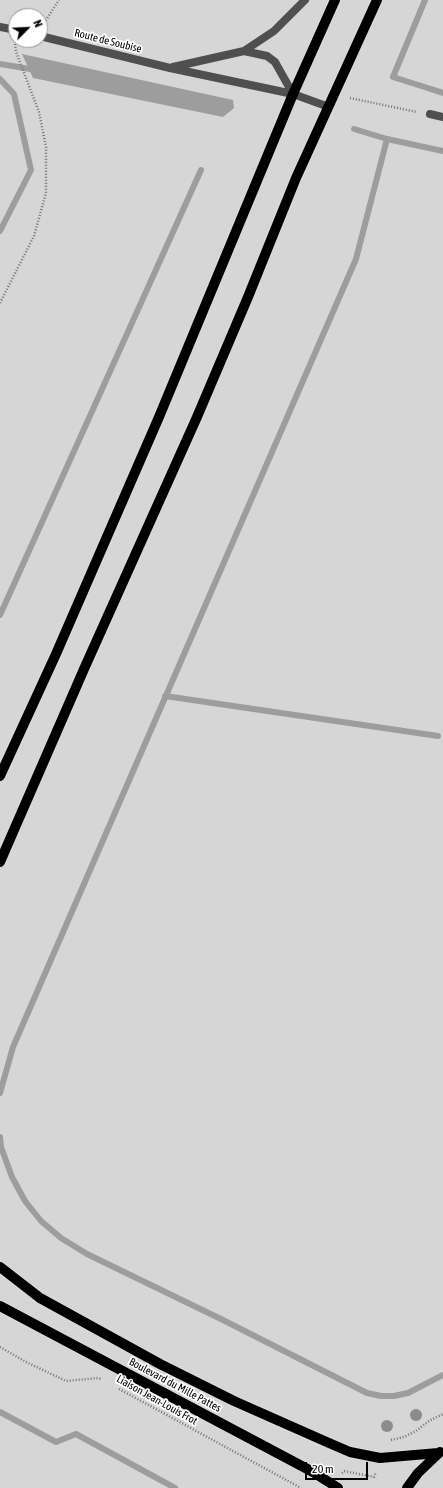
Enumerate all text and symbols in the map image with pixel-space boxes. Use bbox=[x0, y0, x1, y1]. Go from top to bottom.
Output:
north arrow bbox=[8, 8, 48, 48]
text: N bbox=[31, 18, 45, 29]
street label: Route de Soubise bbox=[73, 26, 143, 56]
street label: Boulevard du Mille Pattes bbox=[127, 1355, 223, 1415]
street label: Liaison Jean-Louis Frot bbox=[114, 1372, 200, 1428]
scale bar bbox=[307, 1454, 370, 1480]
text: 20 m bbox=[312, 1462, 334, 1476]

